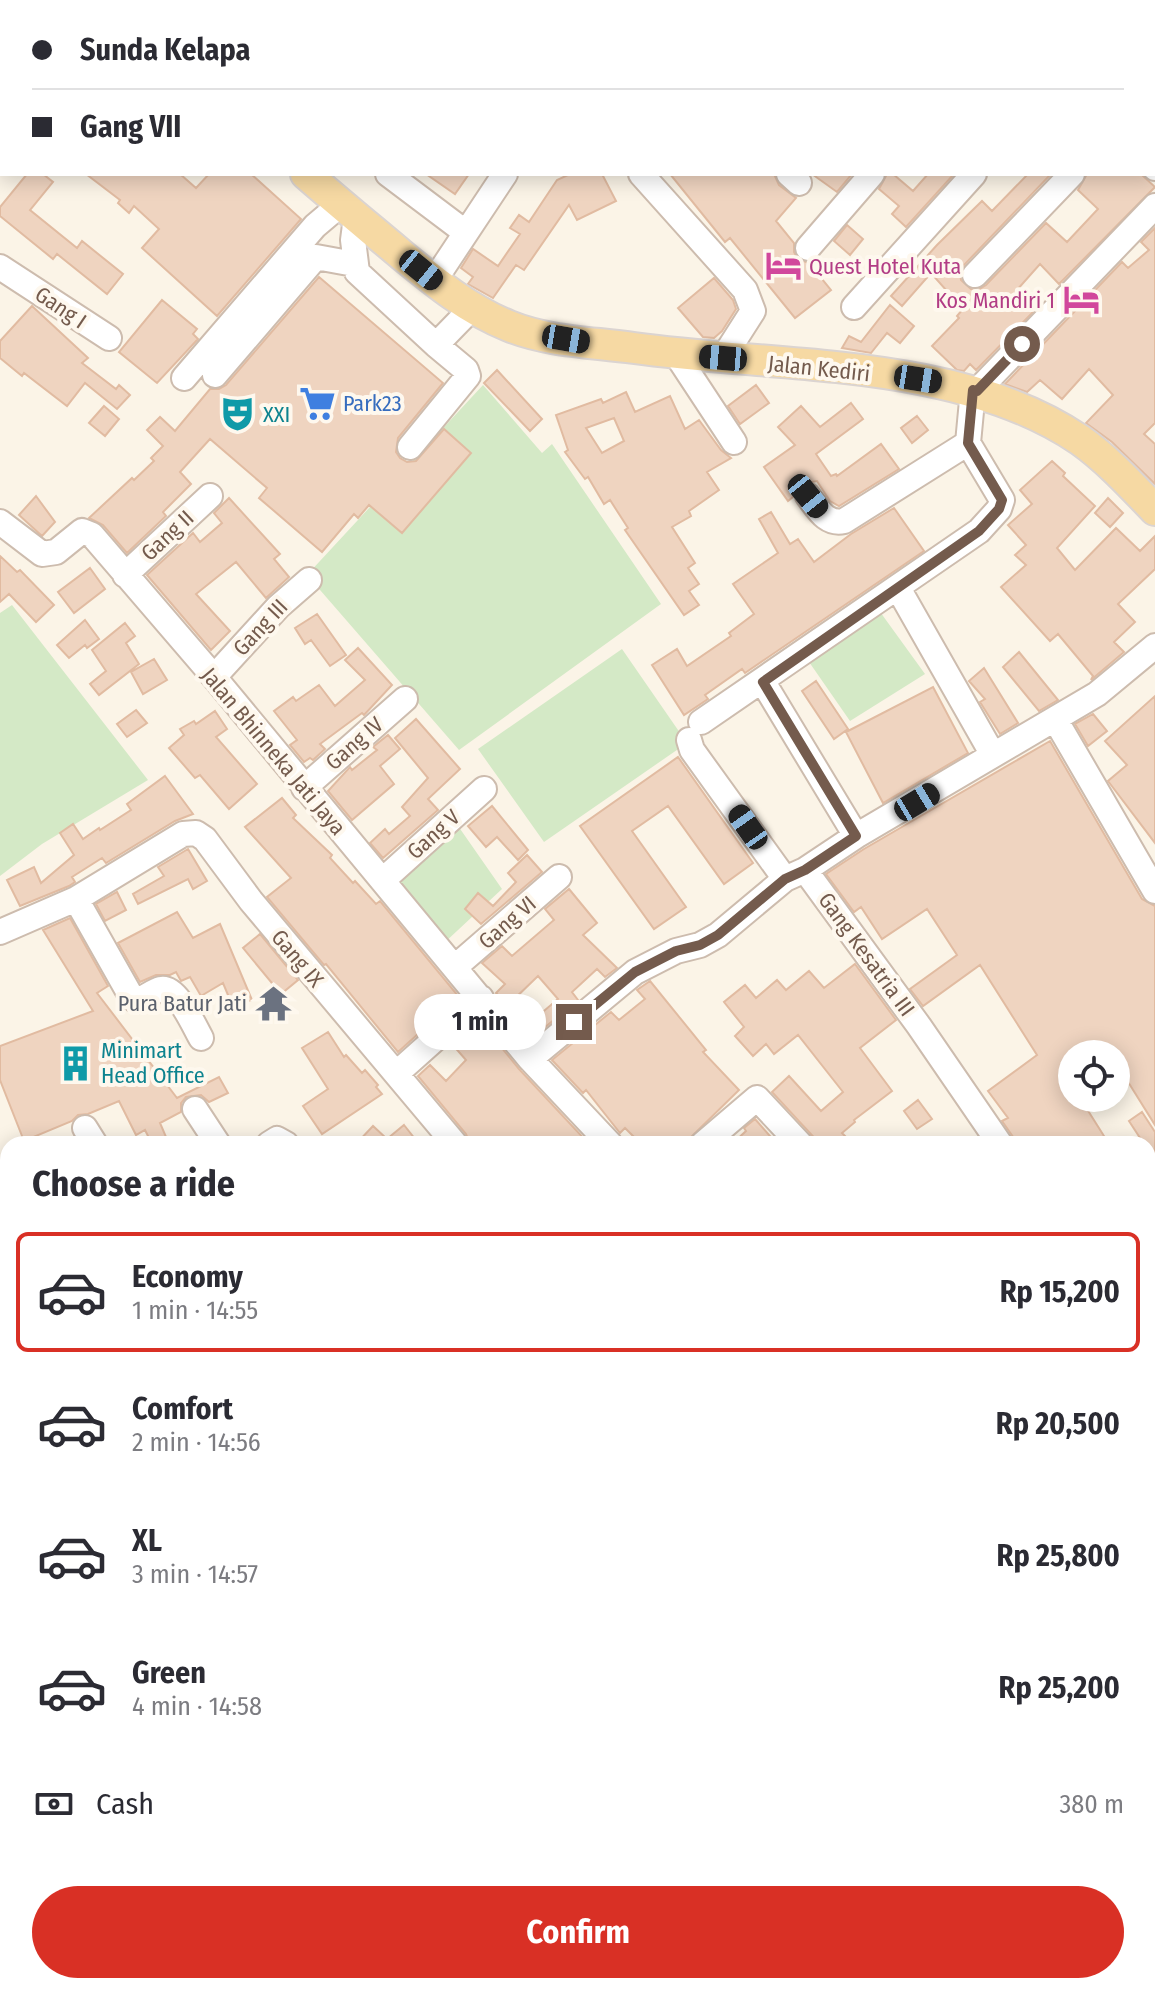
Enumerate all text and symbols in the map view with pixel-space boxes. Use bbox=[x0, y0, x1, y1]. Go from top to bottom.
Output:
text: Sunda Kelapa bbox=[80, 32, 250, 68]
text: Gang VII bbox=[80, 109, 181, 145]
car bbox=[395, 246, 447, 294]
hotel icon: Quest Hotel Kuta bbox=[764, 247, 802, 285]
place label: Quest Hotel Kuta bbox=[809, 253, 961, 280]
street label: Gang I bbox=[30, 280, 92, 334]
hotel icon: Kos Mandiri 1 bbox=[1062, 281, 1100, 319]
place label: Kos Mandiri 1 bbox=[935, 287, 1055, 314]
car bbox=[540, 323, 592, 355]
route start bbox=[1004, 326, 1040, 362]
car bbox=[698, 344, 748, 372]
street label: Jalan Kediri bbox=[767, 350, 871, 387]
car bbox=[892, 363, 944, 395]
supermarket icon: Park23 bbox=[298, 384, 336, 422]
place label: Park23 bbox=[343, 390, 402, 417]
theatre icon: XXI bbox=[218, 395, 256, 433]
place label: XXI bbox=[263, 401, 290, 428]
car bbox=[784, 470, 832, 522]
street label: Gang II bbox=[135, 504, 199, 566]
street label: Gang III bbox=[227, 593, 293, 661]
street label: Jalan Bhinneka Jati Jaya bbox=[196, 662, 352, 841]
street label: Gang IV bbox=[320, 711, 389, 776]
car bbox=[890, 779, 944, 825]
car bbox=[724, 800, 772, 854]
street label: Gang V bbox=[401, 803, 466, 865]
street label: Gang Kesatria III bbox=[813, 887, 921, 1021]
street label: Gang VI bbox=[473, 890, 542, 955]
street label: Gang IX bbox=[266, 924, 330, 993]
temple icon: Pura Batur Jati bbox=[254, 984, 292, 1022]
place label: Pura Batur Jati bbox=[118, 990, 247, 1017]
callout: 1 min bbox=[414, 994, 546, 1050]
route end bbox=[556, 1004, 592, 1040]
text: 1 min bbox=[452, 1006, 508, 1037]
place label: Minimart Head Office bbox=[101, 1037, 205, 1089]
map controls bbox=[1058, 1040, 1130, 1112]
button: locate bbox=[1058, 1040, 1130, 1112]
building icon: Minimart Head Office bbox=[56, 1044, 94, 1082]
text: Choose a ride bbox=[32, 1162, 235, 1206]
icon: car bbox=[36, 1256, 108, 1328]
text: Economy bbox=[132, 1259, 243, 1295]
text: Rp 15,200 bbox=[1000, 1274, 1120, 1310]
text: 1 min · 14:55 bbox=[132, 1295, 258, 1326]
icon: car bbox=[36, 1388, 108, 1460]
text: Comfort bbox=[132, 1391, 233, 1427]
text: Rp 20,500 bbox=[996, 1406, 1120, 1442]
text: 2 min · 14:56 bbox=[132, 1427, 261, 1458]
icon: car bbox=[36, 1520, 108, 1592]
text: XL bbox=[132, 1523, 162, 1559]
text: Rp 25,800 bbox=[997, 1538, 1120, 1574]
text: 3 min · 14:57 bbox=[132, 1559, 258, 1590]
icon: car bbox=[36, 1652, 108, 1724]
text: Green bbox=[132, 1655, 206, 1691]
text: Rp 25,200 bbox=[999, 1670, 1120, 1706]
text: 4 min · 14:58 bbox=[132, 1691, 262, 1722]
icon: cash bbox=[32, 1782, 76, 1826]
text: Cash bbox=[96, 1786, 154, 1822]
text: 380 m bbox=[1060, 1789, 1124, 1820]
button: Confirm bbox=[32, 1886, 1124, 1978]

